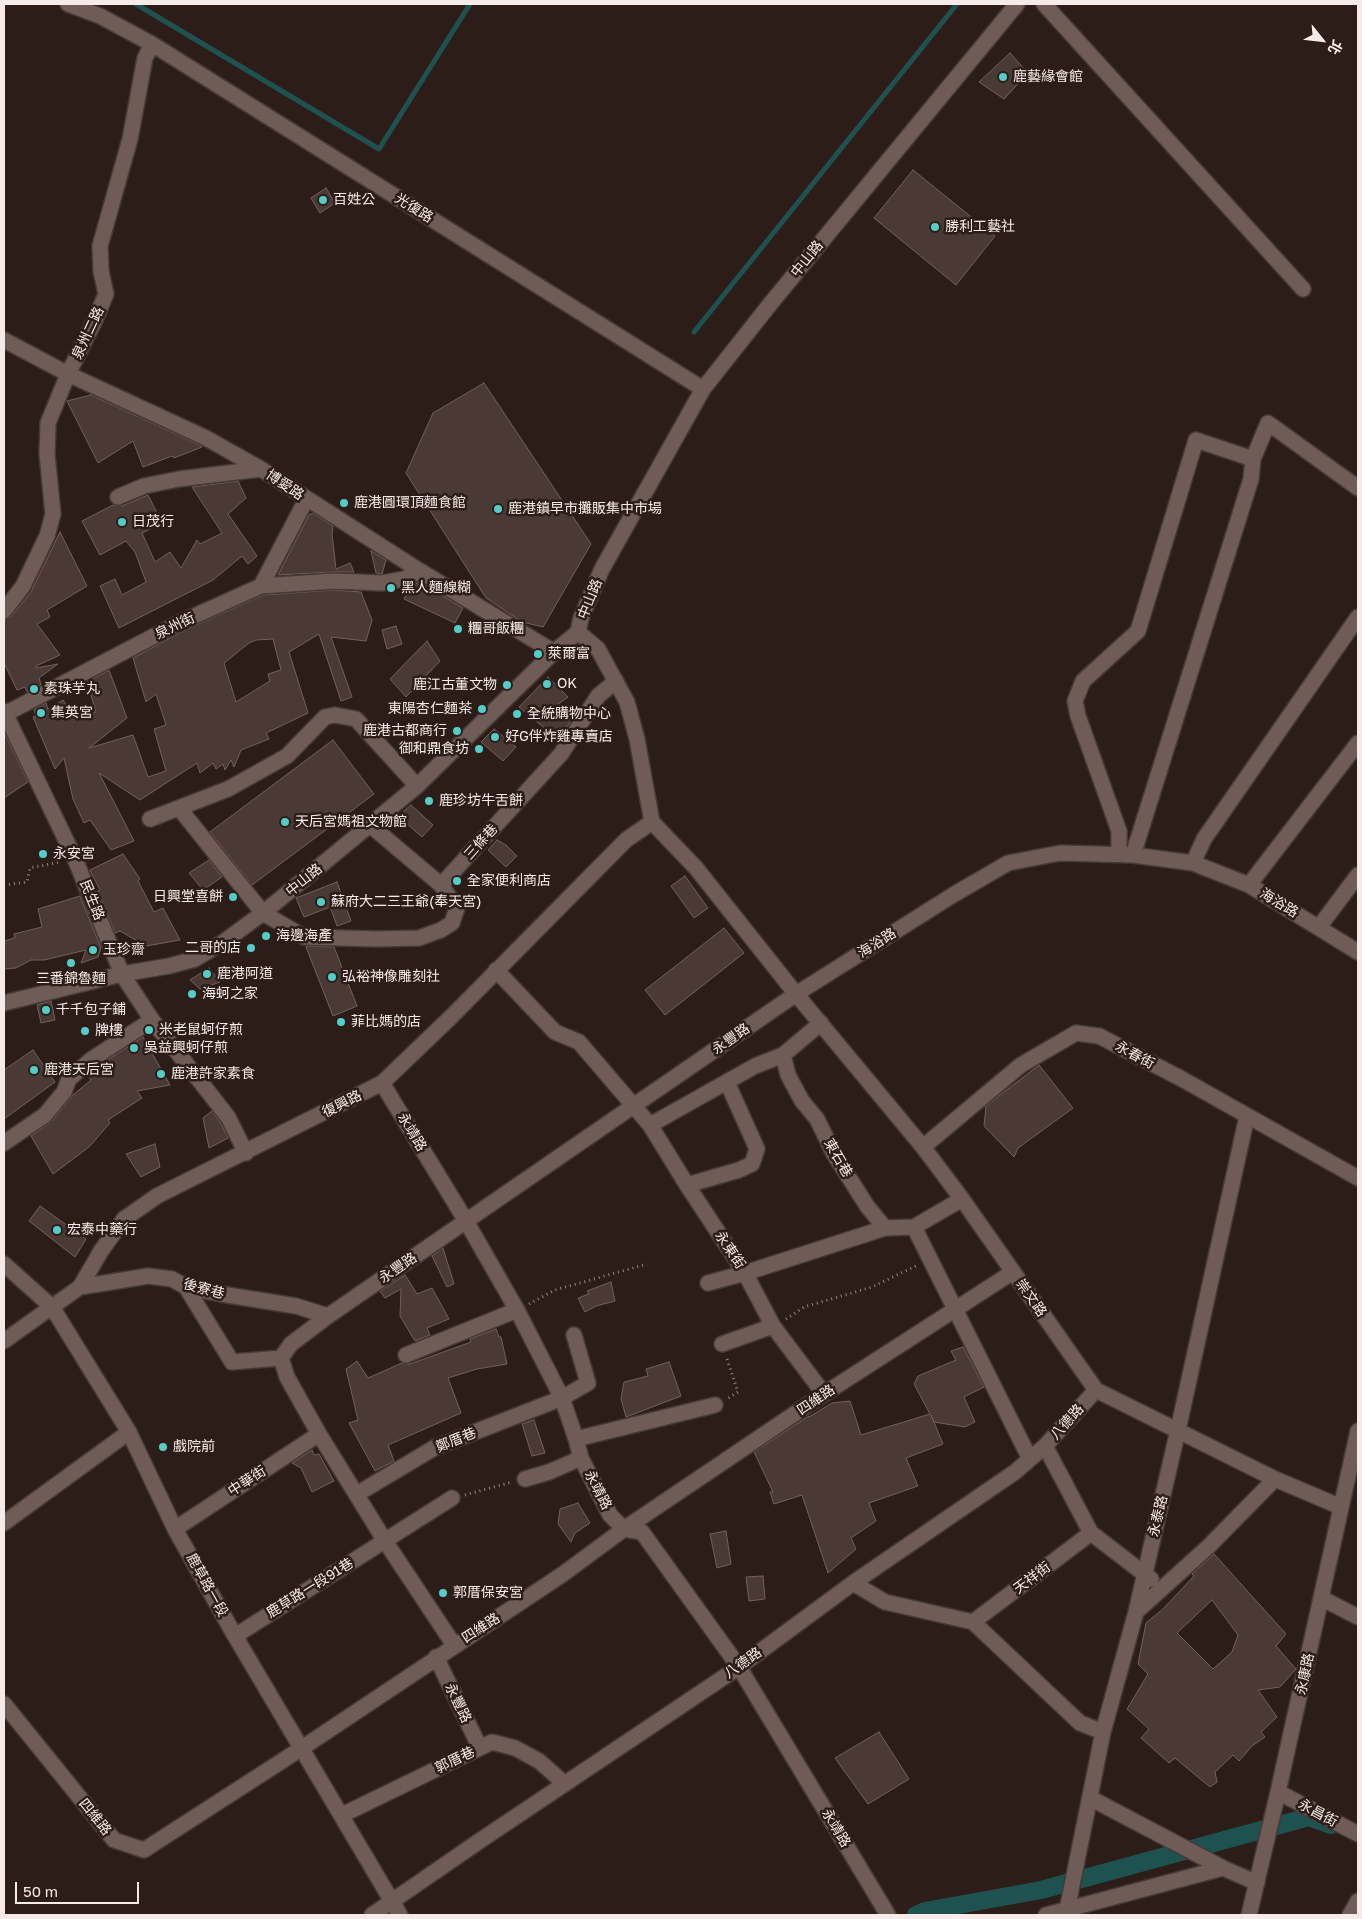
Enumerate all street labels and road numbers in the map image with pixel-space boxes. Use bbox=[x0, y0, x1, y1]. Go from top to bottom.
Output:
street label: 光復路 bbox=[392, 190, 436, 226]
street label: 中山路 bbox=[787, 237, 827, 281]
street label: 泉州二路 bbox=[69, 304, 107, 362]
street label: 博愛路 bbox=[263, 466, 307, 504]
street label: 中山路 bbox=[574, 576, 606, 622]
street label: 泉州街 bbox=[152, 609, 198, 643]
street label: 三條巷 bbox=[461, 821, 501, 863]
street label: 中山路 bbox=[282, 860, 326, 900]
street label: 民生路 bbox=[76, 877, 108, 923]
street label: 海浴路 bbox=[1257, 885, 1301, 921]
street label: 海浴路 bbox=[855, 925, 899, 961]
street label: 永豐路 bbox=[709, 1020, 753, 1058]
street label: 永春街 bbox=[1113, 1038, 1157, 1072]
street label: 復興路 bbox=[319, 1087, 365, 1121]
street label: 永靖路 bbox=[394, 1110, 430, 1154]
street label: 東石巷 bbox=[820, 1136, 856, 1180]
street label: 永東街 bbox=[711, 1228, 749, 1272]
street label: 永豐路 bbox=[376, 1249, 420, 1287]
street label: 後寮巷 bbox=[182, 1275, 226, 1303]
street label: 崇文路 bbox=[1012, 1276, 1050, 1320]
street label: 四維路 bbox=[794, 1381, 838, 1419]
street label: 八德路 bbox=[1047, 1401, 1087, 1443]
street label: 鄭厝巷 bbox=[433, 1424, 479, 1456]
street label: 中華街 bbox=[225, 1463, 269, 1499]
street label: 永靖路 bbox=[581, 1467, 615, 1513]
street label: 永泰路 bbox=[1145, 1494, 1171, 1538]
street label: 鹿草路一段 bbox=[183, 1550, 231, 1620]
street label: 鹿草路一段91巷 bbox=[263, 1555, 357, 1621]
street label: 天祥街 bbox=[1010, 1559, 1054, 1597]
street label: 四維路 bbox=[459, 1610, 503, 1646]
street label: 八德路 bbox=[721, 1644, 765, 1682]
street label: 永康路 bbox=[1292, 1652, 1318, 1696]
street label: 永豐路 bbox=[441, 1680, 475, 1726]
street label: 郭厝巷 bbox=[432, 1743, 478, 1777]
street label: 四維路 bbox=[75, 1795, 115, 1839]
street label: 永昌街 bbox=[1296, 1796, 1340, 1830]
street label: 永靖路 bbox=[818, 1806, 854, 1850]

